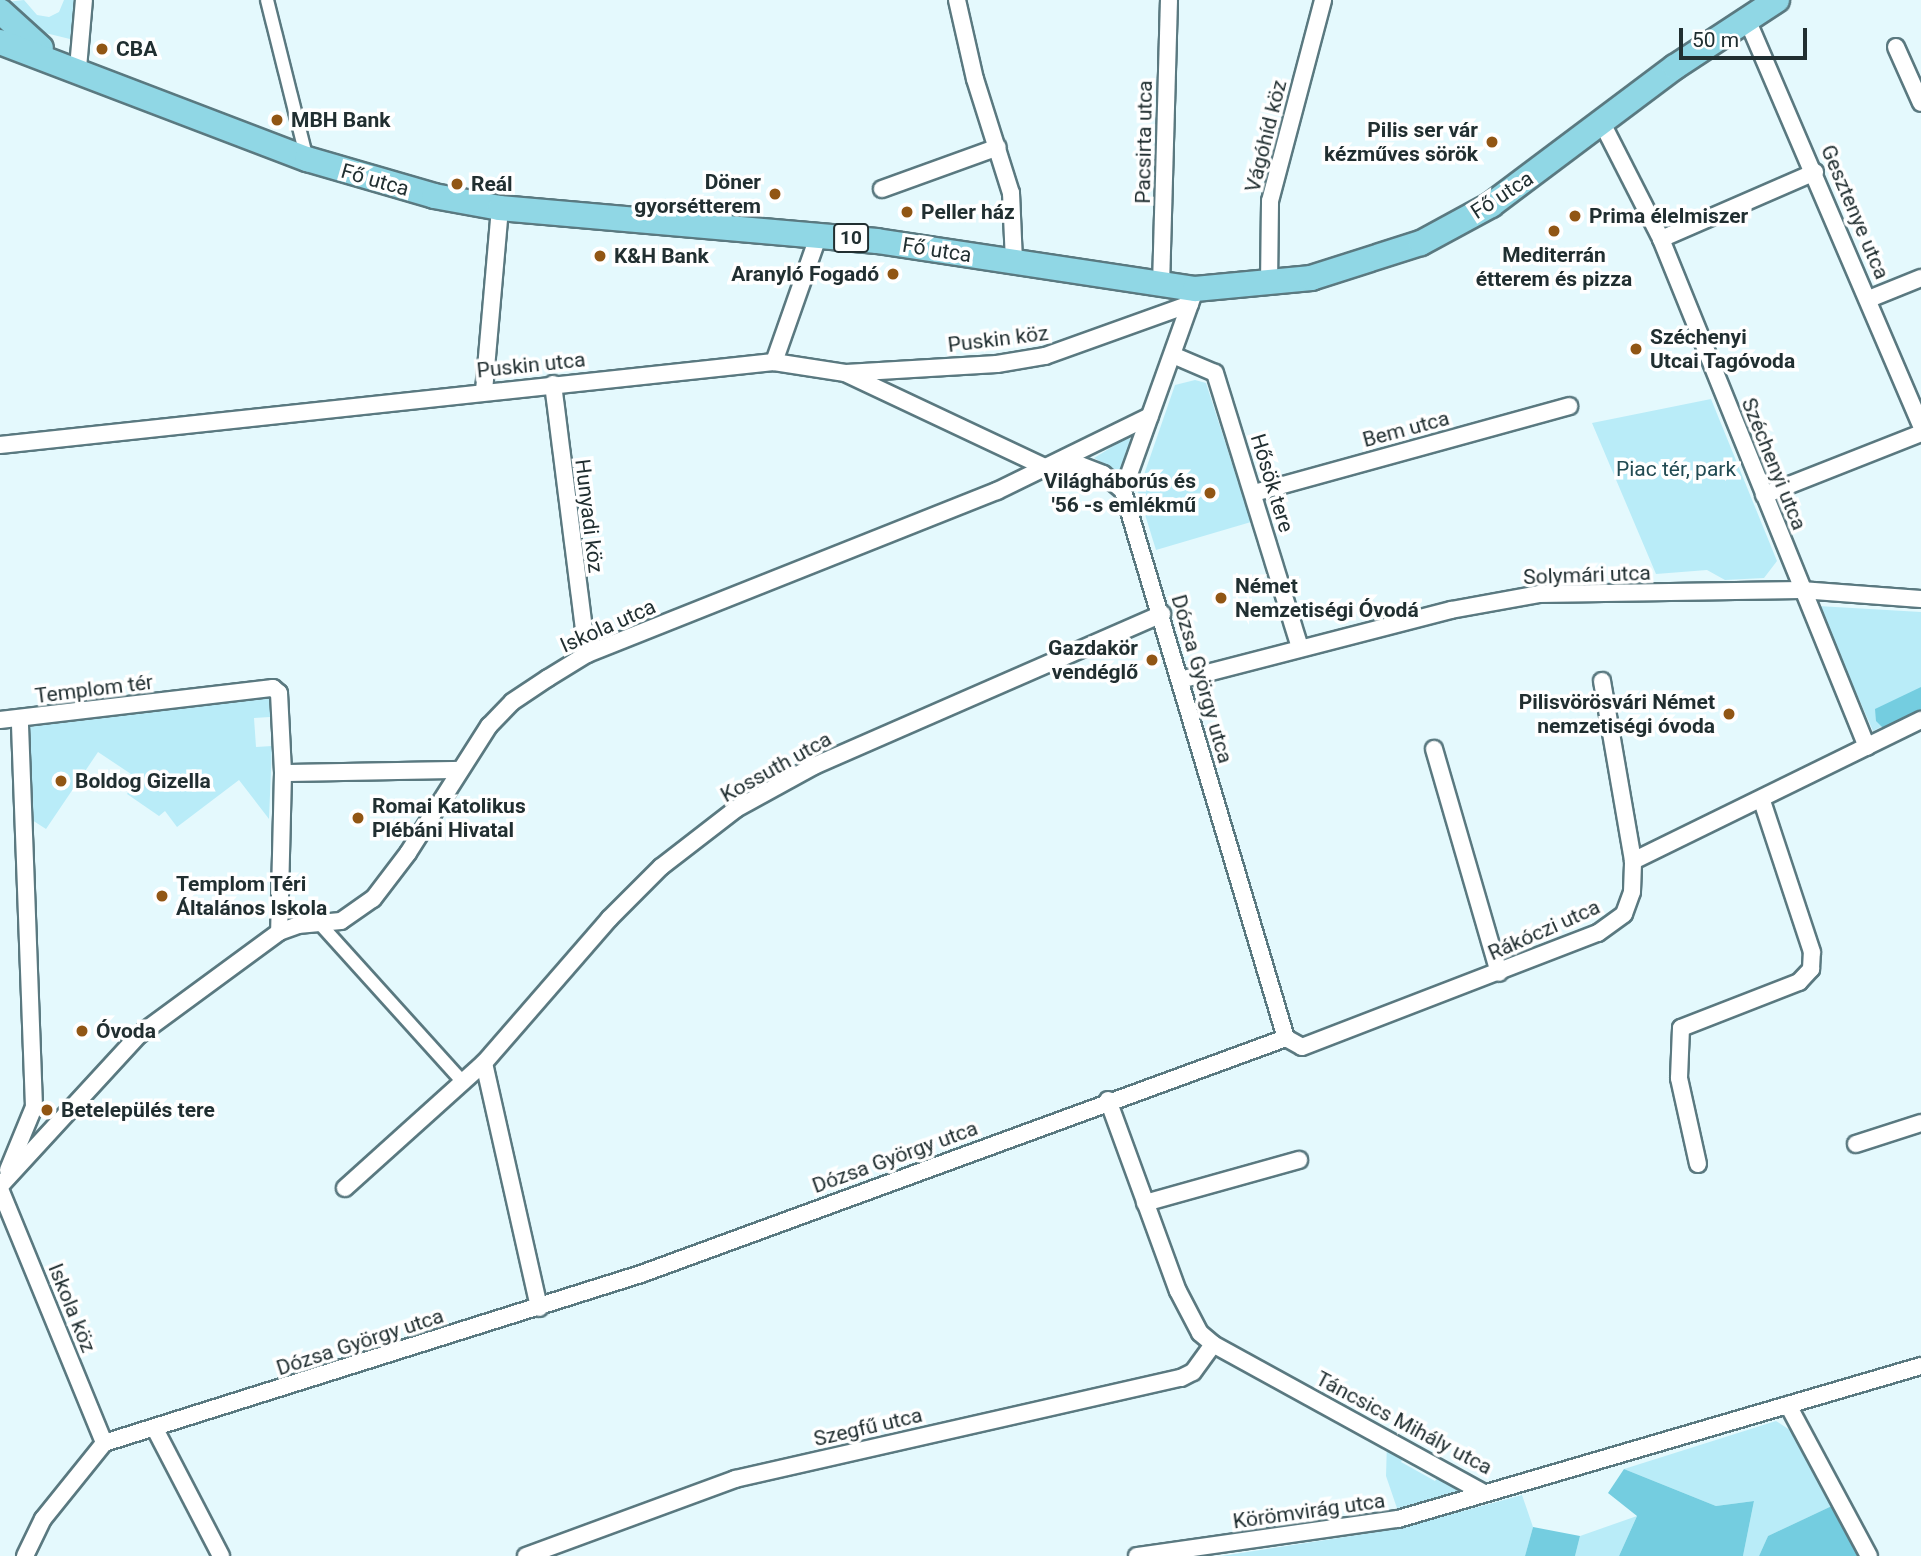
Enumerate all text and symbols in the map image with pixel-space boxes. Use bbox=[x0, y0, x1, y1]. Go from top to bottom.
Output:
scale bar bbox=[1683, 14, 1811, 58]
text: 50 m bbox=[1692, 28, 1739, 52]
place label: CBA bbox=[116, 36, 157, 62]
marker: CBA bbox=[94, 41, 110, 57]
street label: Vágóhíd köz bbox=[1240, 77, 1292, 195]
street label: Pacsirta utca bbox=[1130, 80, 1158, 204]
place label: MBH Bank bbox=[291, 107, 390, 133]
marker: MBH Bank bbox=[269, 112, 285, 128]
place label: Pilis ser vár kézműves sörök bbox=[1324, 117, 1478, 167]
marker: Pilis ser vár kézműves sörök bbox=[1484, 134, 1500, 150]
street label: Gesztenye utca bbox=[1815, 141, 1895, 283]
street label: Fő utca bbox=[338, 158, 412, 202]
street label: Fő utca bbox=[1466, 166, 1538, 224]
place label: Döner gyorsétterem bbox=[634, 169, 761, 219]
place label: Reál bbox=[471, 171, 513, 197]
marker: Reál bbox=[449, 176, 465, 192]
marker: Döner gyorsétterem bbox=[767, 186, 783, 202]
place label: Peller ház bbox=[921, 199, 1015, 225]
place label: Prima élelmiszer bbox=[1589, 203, 1748, 229]
marker: Peller ház bbox=[899, 204, 915, 220]
marker: Prima élelmiszer bbox=[1567, 208, 1583, 224]
road number: 10 bbox=[832, 222, 870, 254]
marker: Mediterrán étterem és pizza bbox=[1546, 223, 1562, 239]
street label: Fő utca bbox=[901, 232, 973, 268]
place label: Mediterrán étterem és pizza bbox=[1476, 242, 1632, 292]
place label: K&H Bank bbox=[614, 243, 709, 269]
marker: K&H Bank bbox=[592, 248, 608, 264]
place label: Aranyló Fogadó bbox=[731, 261, 879, 287]
marker: Aranyló Fogadó bbox=[885, 266, 901, 282]
street label: Puskin köz bbox=[946, 320, 1050, 358]
place label: Széchenyi Utcai Tagóvoda bbox=[1650, 324, 1796, 374]
marker: Széchenyi Utcai Tagóvoda bbox=[1628, 341, 1644, 357]
street label: Puskin utca bbox=[475, 347, 587, 383]
street label: Széchenyi utca bbox=[1736, 394, 1812, 534]
street label: Bem utca bbox=[1360, 405, 1452, 453]
street label: Hősök tere bbox=[1245, 431, 1299, 535]
park label: Piac tér, park bbox=[1616, 456, 1736, 482]
street label: Hunyadi köz bbox=[570, 458, 608, 574]
place label: Világháborús és '56 -s emlékmű bbox=[1044, 468, 1196, 518]
marker: Világháborús és '56 -s emlékmű bbox=[1202, 485, 1218, 501]
street label: Solymári utca bbox=[1523, 560, 1651, 590]
place label: Német Nemzetiségi Óvodá bbox=[1235, 573, 1419, 623]
marker: Német Nemzetiségi Óvodá bbox=[1213, 590, 1229, 606]
street label: Dózsa György utca bbox=[1166, 592, 1238, 766]
street label: Iskola utca bbox=[556, 594, 660, 658]
place label: Gazdakör vendéglő bbox=[1048, 635, 1138, 685]
marker: Gazdakör vendéglő bbox=[1144, 652, 1160, 668]
street label: Templom tér bbox=[34, 669, 154, 709]
place label: Pilisvörösvári Német nemzetiségi óvoda bbox=[1519, 689, 1715, 739]
marker: Pilisvörösvári Német nemzetiségi óvoda bbox=[1721, 706, 1737, 722]
street label: Kossuth utca bbox=[716, 726, 836, 808]
place label: Boldog Gizella bbox=[75, 768, 211, 794]
marker: Boldog Gizella bbox=[53, 773, 69, 789]
place label: Romai Katolikus Plébáni Hivatal bbox=[372, 793, 526, 843]
marker: Romai Katolikus Plébáni Hivatal bbox=[350, 810, 366, 826]
place label: Templom Téri Általános Iskola bbox=[176, 871, 327, 921]
marker: Templom Téri Általános Iskola bbox=[154, 888, 170, 904]
street label: Rákóczi utca bbox=[1484, 894, 1604, 966]
place label: Óvoda bbox=[96, 1018, 156, 1044]
marker: Óvoda bbox=[74, 1023, 90, 1039]
place label: Betelepülés tere bbox=[61, 1097, 215, 1123]
marker: Betelepülés tere bbox=[39, 1102, 55, 1118]
street label: Dózsa György utca bbox=[809, 1115, 981, 1199]
street label: Iskola köz bbox=[43, 1260, 101, 1356]
street label: Dózsa György utca bbox=[273, 1303, 447, 1381]
street label: Táncsics Mihály utca bbox=[1312, 1366, 1496, 1480]
street label: Szegfű utca bbox=[811, 1402, 925, 1452]
street label: Körömvirág utca bbox=[1231, 1488, 1387, 1534]

